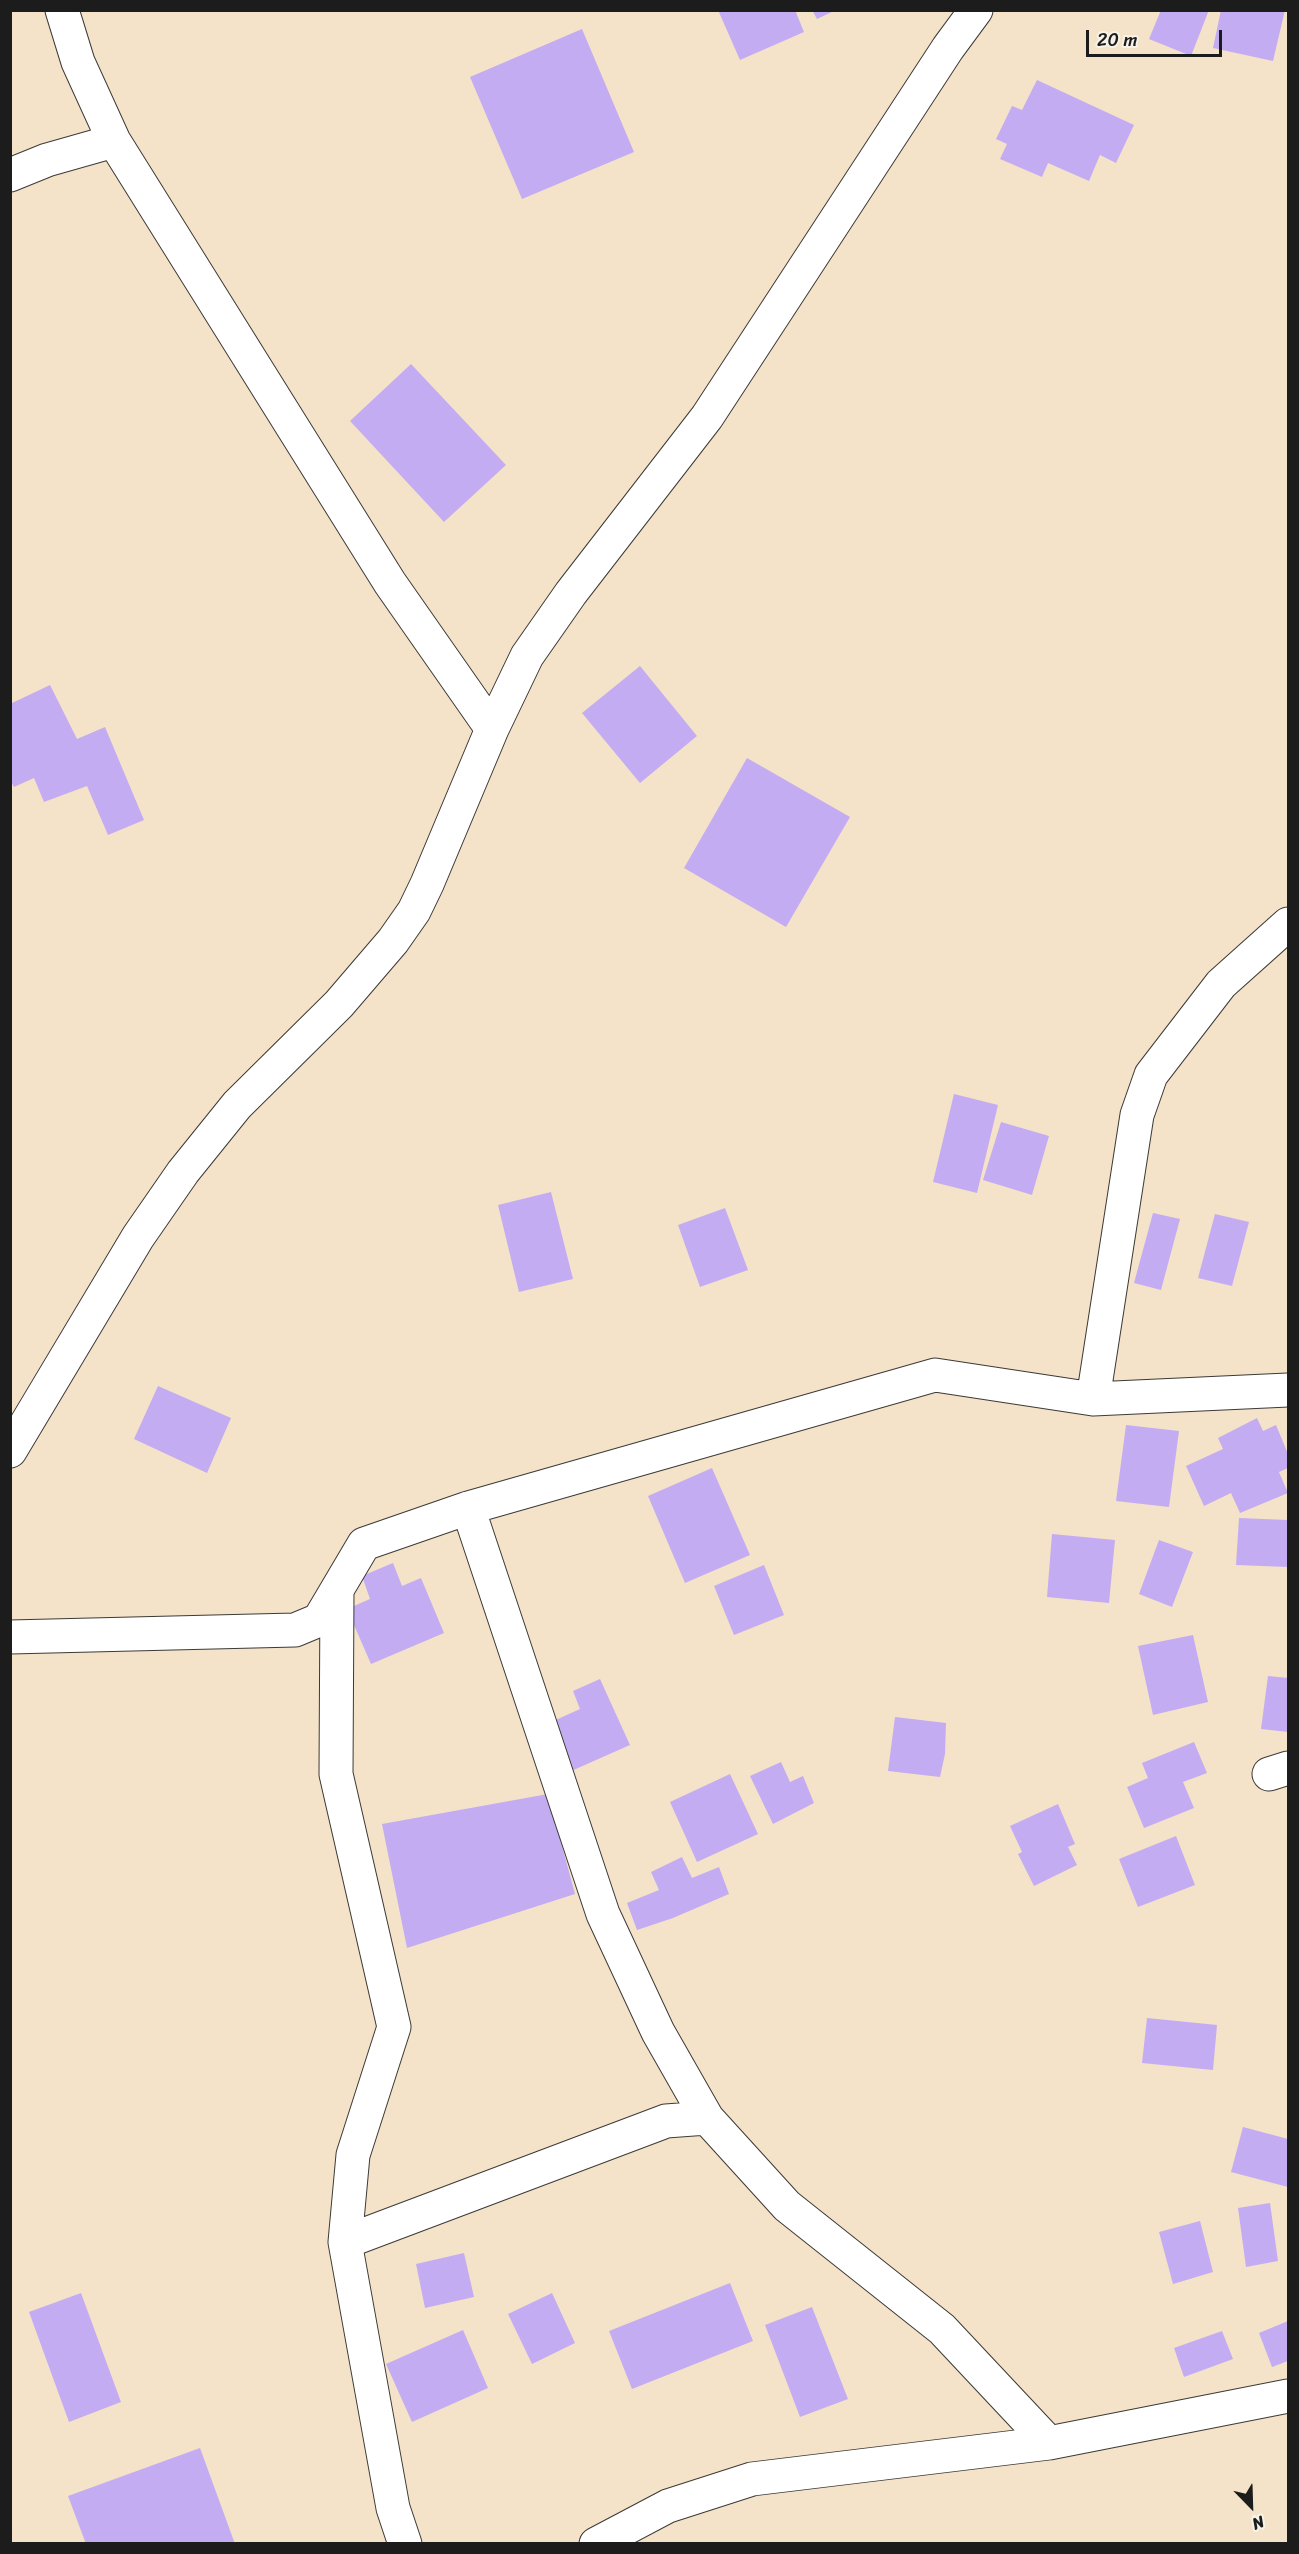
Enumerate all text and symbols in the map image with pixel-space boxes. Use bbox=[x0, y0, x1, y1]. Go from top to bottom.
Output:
scale bar bbox=[1089, 18, 1226, 56]
text: 20 m bbox=[1097, 24, 1137, 56]
north arrow bbox=[1221, 2476, 1281, 2536]
text: N bbox=[1247, 2508, 1269, 2539]

